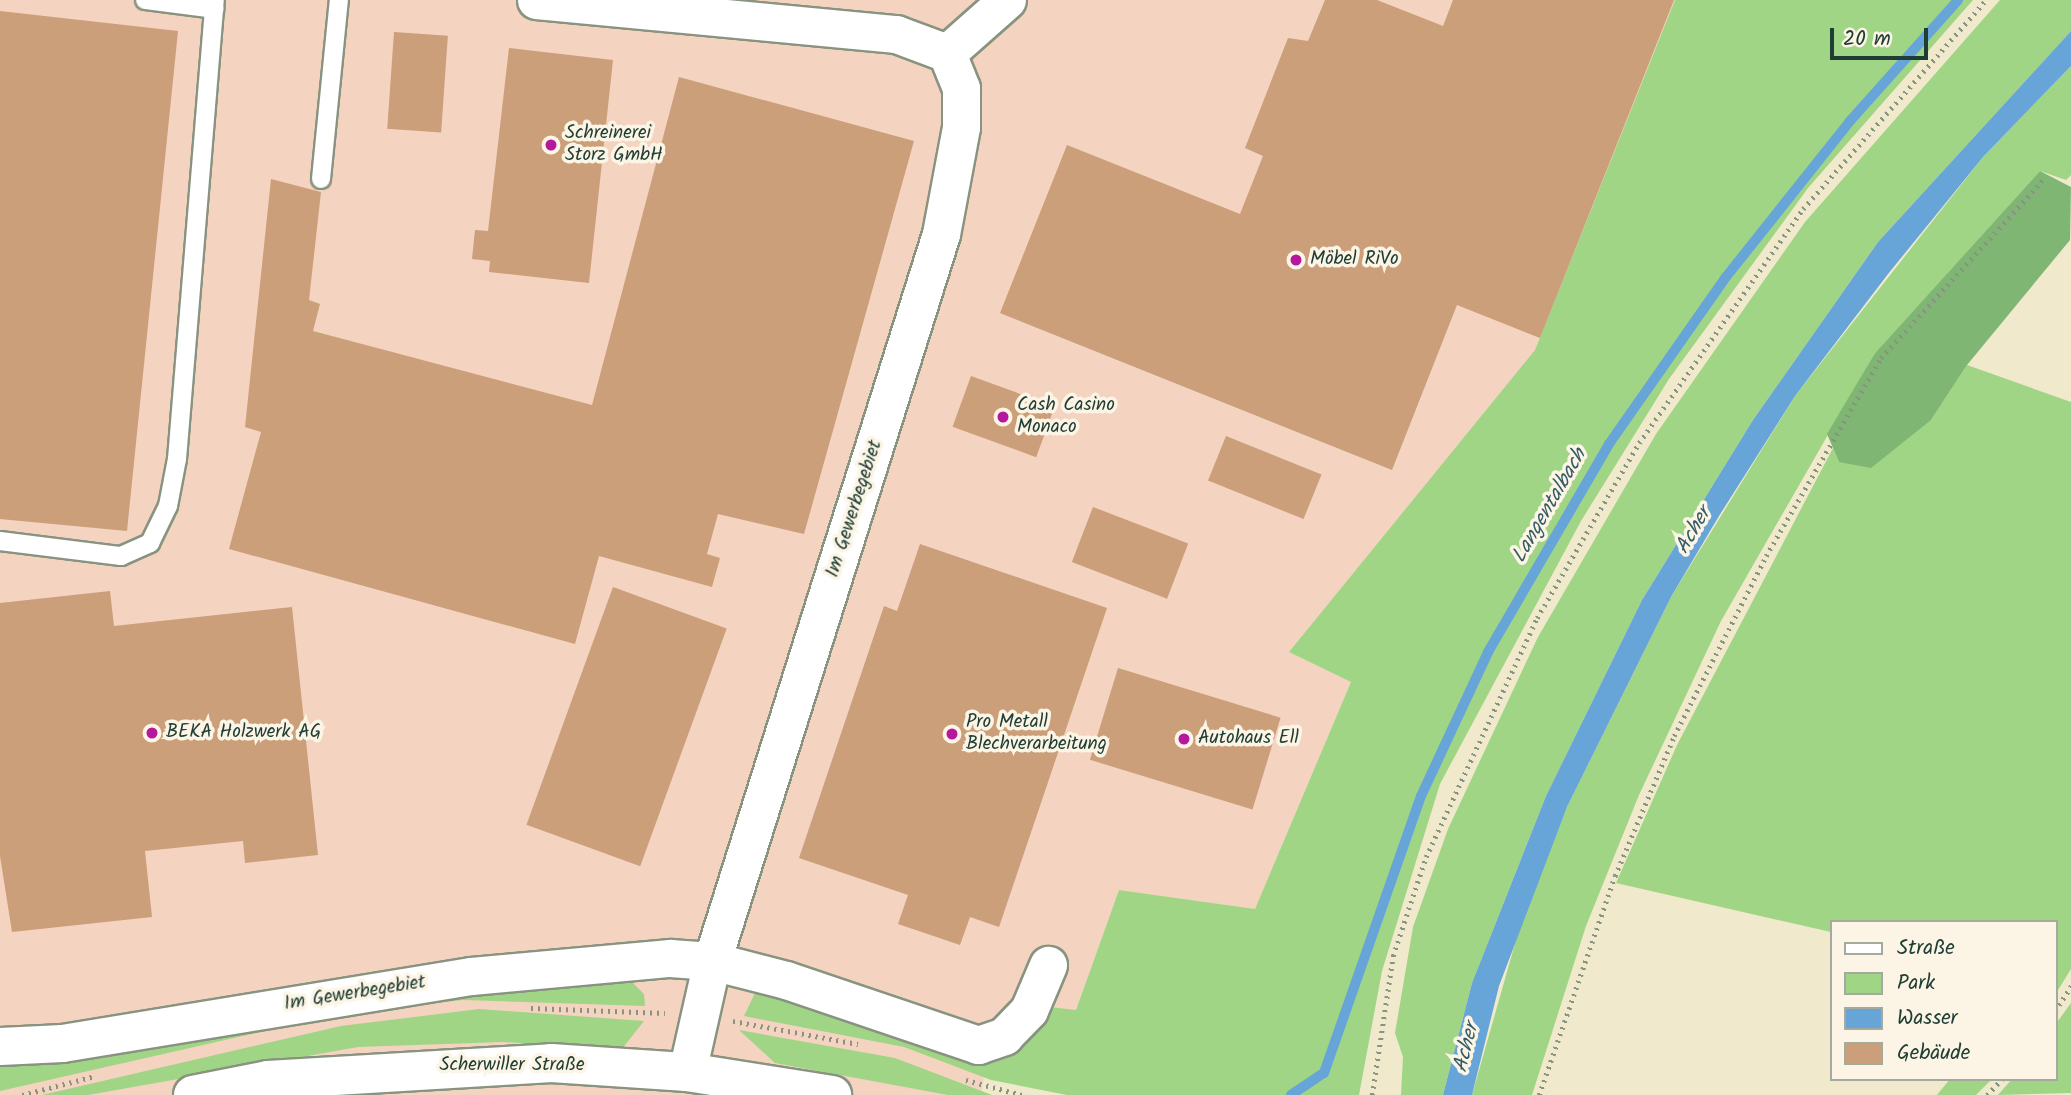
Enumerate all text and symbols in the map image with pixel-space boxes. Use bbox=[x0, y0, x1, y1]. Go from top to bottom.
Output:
scale bar bbox=[1833, 14, 1931, 58]
text: 20 m bbox=[1843, 23, 1891, 56]
place label: Schreinerei Storz GmbH bbox=[565, 123, 663, 167]
marker: Schreinerei Storz GmbH bbox=[543, 137, 559, 153]
place label: Möbel RiVo bbox=[1310, 249, 1399, 271]
marker: Möbel RiVo bbox=[1288, 252, 1304, 268]
place label: Cash Casino Monaco bbox=[1017, 395, 1115, 439]
marker: Cash Casino Monaco bbox=[995, 409, 1011, 425]
street label: Im Gewerbegebiet bbox=[822, 438, 888, 580]
water label: Langentalbach bbox=[1507, 444, 1593, 568]
water label: Acher bbox=[1671, 503, 1717, 559]
place label: Pro Metall Blechverarbeitung bbox=[966, 712, 1107, 756]
place label: BEKA Holzwerk AG bbox=[166, 722, 321, 744]
marker: BEKA Holzwerk AG bbox=[144, 725, 160, 741]
marker: Pro Metall Blechverarbeitung bbox=[944, 726, 960, 742]
place label: Autohaus Ell bbox=[1198, 728, 1299, 750]
marker: Autohaus Ell bbox=[1176, 731, 1192, 747]
legend bbox=[1829, 920, 2057, 1081]
text: Straße bbox=[1897, 932, 1955, 965]
text: Park bbox=[1897, 967, 1935, 1000]
street label: Im Gewerbegebiet bbox=[283, 972, 427, 1016]
text: Wasser bbox=[1897, 1002, 1958, 1035]
water label: Acher bbox=[1449, 1021, 1485, 1075]
text: Gebäude bbox=[1897, 1037, 1970, 1070]
street label: Scherwiller Straße bbox=[440, 1055, 584, 1077]

